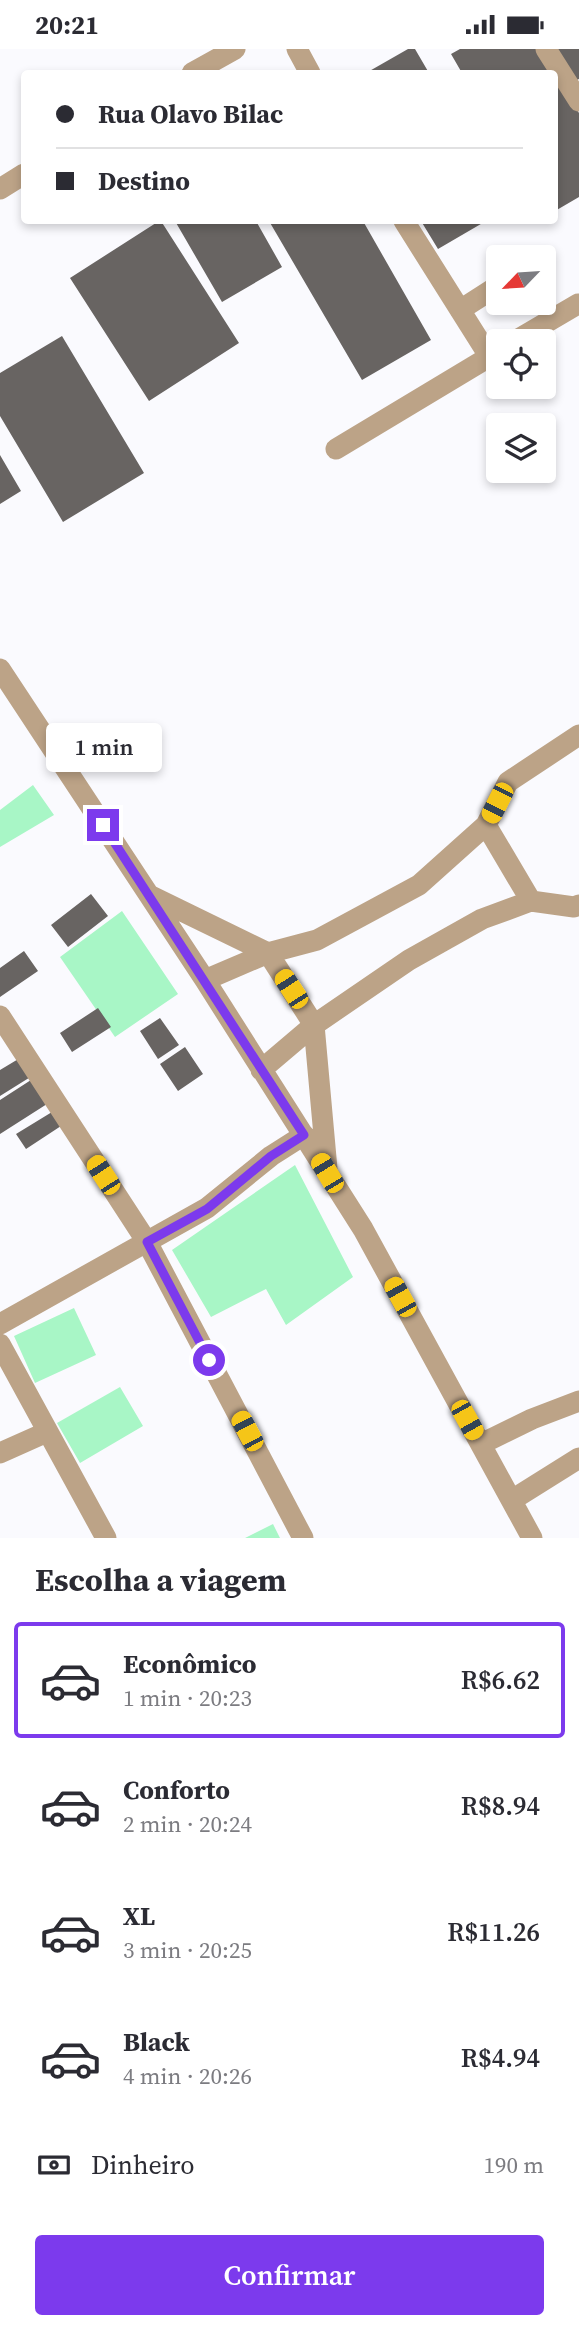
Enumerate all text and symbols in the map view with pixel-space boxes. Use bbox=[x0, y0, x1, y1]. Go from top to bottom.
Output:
text: 20:21 bbox=[35, 7, 99, 43]
text: Rua Olavo Bilac bbox=[98, 96, 283, 132]
text: Destino bbox=[98, 163, 190, 199]
north arrow bbox=[486, 245, 556, 315]
map controls bbox=[486, 245, 556, 483]
button: locate bbox=[486, 329, 556, 399]
button: layers bbox=[486, 413, 556, 483]
callout: 1 min bbox=[45, 723, 161, 773]
text: 1 min bbox=[74, 731, 134, 763]
car bbox=[479, 780, 516, 826]
route end bbox=[87, 809, 119, 841]
car bbox=[271, 966, 312, 1012]
car bbox=[308, 1150, 347, 1196]
car bbox=[83, 1152, 124, 1198]
car bbox=[381, 1274, 420, 1320]
route start bbox=[193, 1344, 225, 1376]
car bbox=[448, 1397, 487, 1443]
car bbox=[228, 1408, 267, 1454]
text: Escolha a viagem bbox=[35, 1558, 287, 1602]
text: Econômico bbox=[123, 1646, 256, 1682]
icon: car bbox=[39, 1649, 102, 1712]
text: R$6.62 bbox=[461, 1662, 540, 1698]
text: 1 min · 20:23 bbox=[123, 1682, 252, 1714]
text: Conforto bbox=[123, 1772, 230, 1808]
icon: car bbox=[39, 1775, 102, 1838]
text: R$8.94 bbox=[461, 1788, 540, 1824]
text: 2 min · 20:24 bbox=[123, 1808, 252, 1840]
text: XL bbox=[123, 1898, 155, 1934]
icon: car bbox=[39, 1901, 102, 1964]
text: R$11.26 bbox=[447, 1914, 540, 1950]
text: 3 min · 20:25 bbox=[123, 1934, 252, 1966]
text: Black bbox=[123, 2024, 190, 2060]
icon: car bbox=[39, 2027, 102, 2090]
text: R$4.94 bbox=[461, 2040, 540, 2076]
text: 4 min · 20:26 bbox=[123, 2060, 252, 2092]
icon: cash bbox=[35, 2146, 73, 2184]
text: Dinheiro bbox=[91, 2147, 195, 2183]
text: 190 m bbox=[483, 2149, 544, 2181]
button: Confirmar bbox=[35, 2235, 544, 2315]

